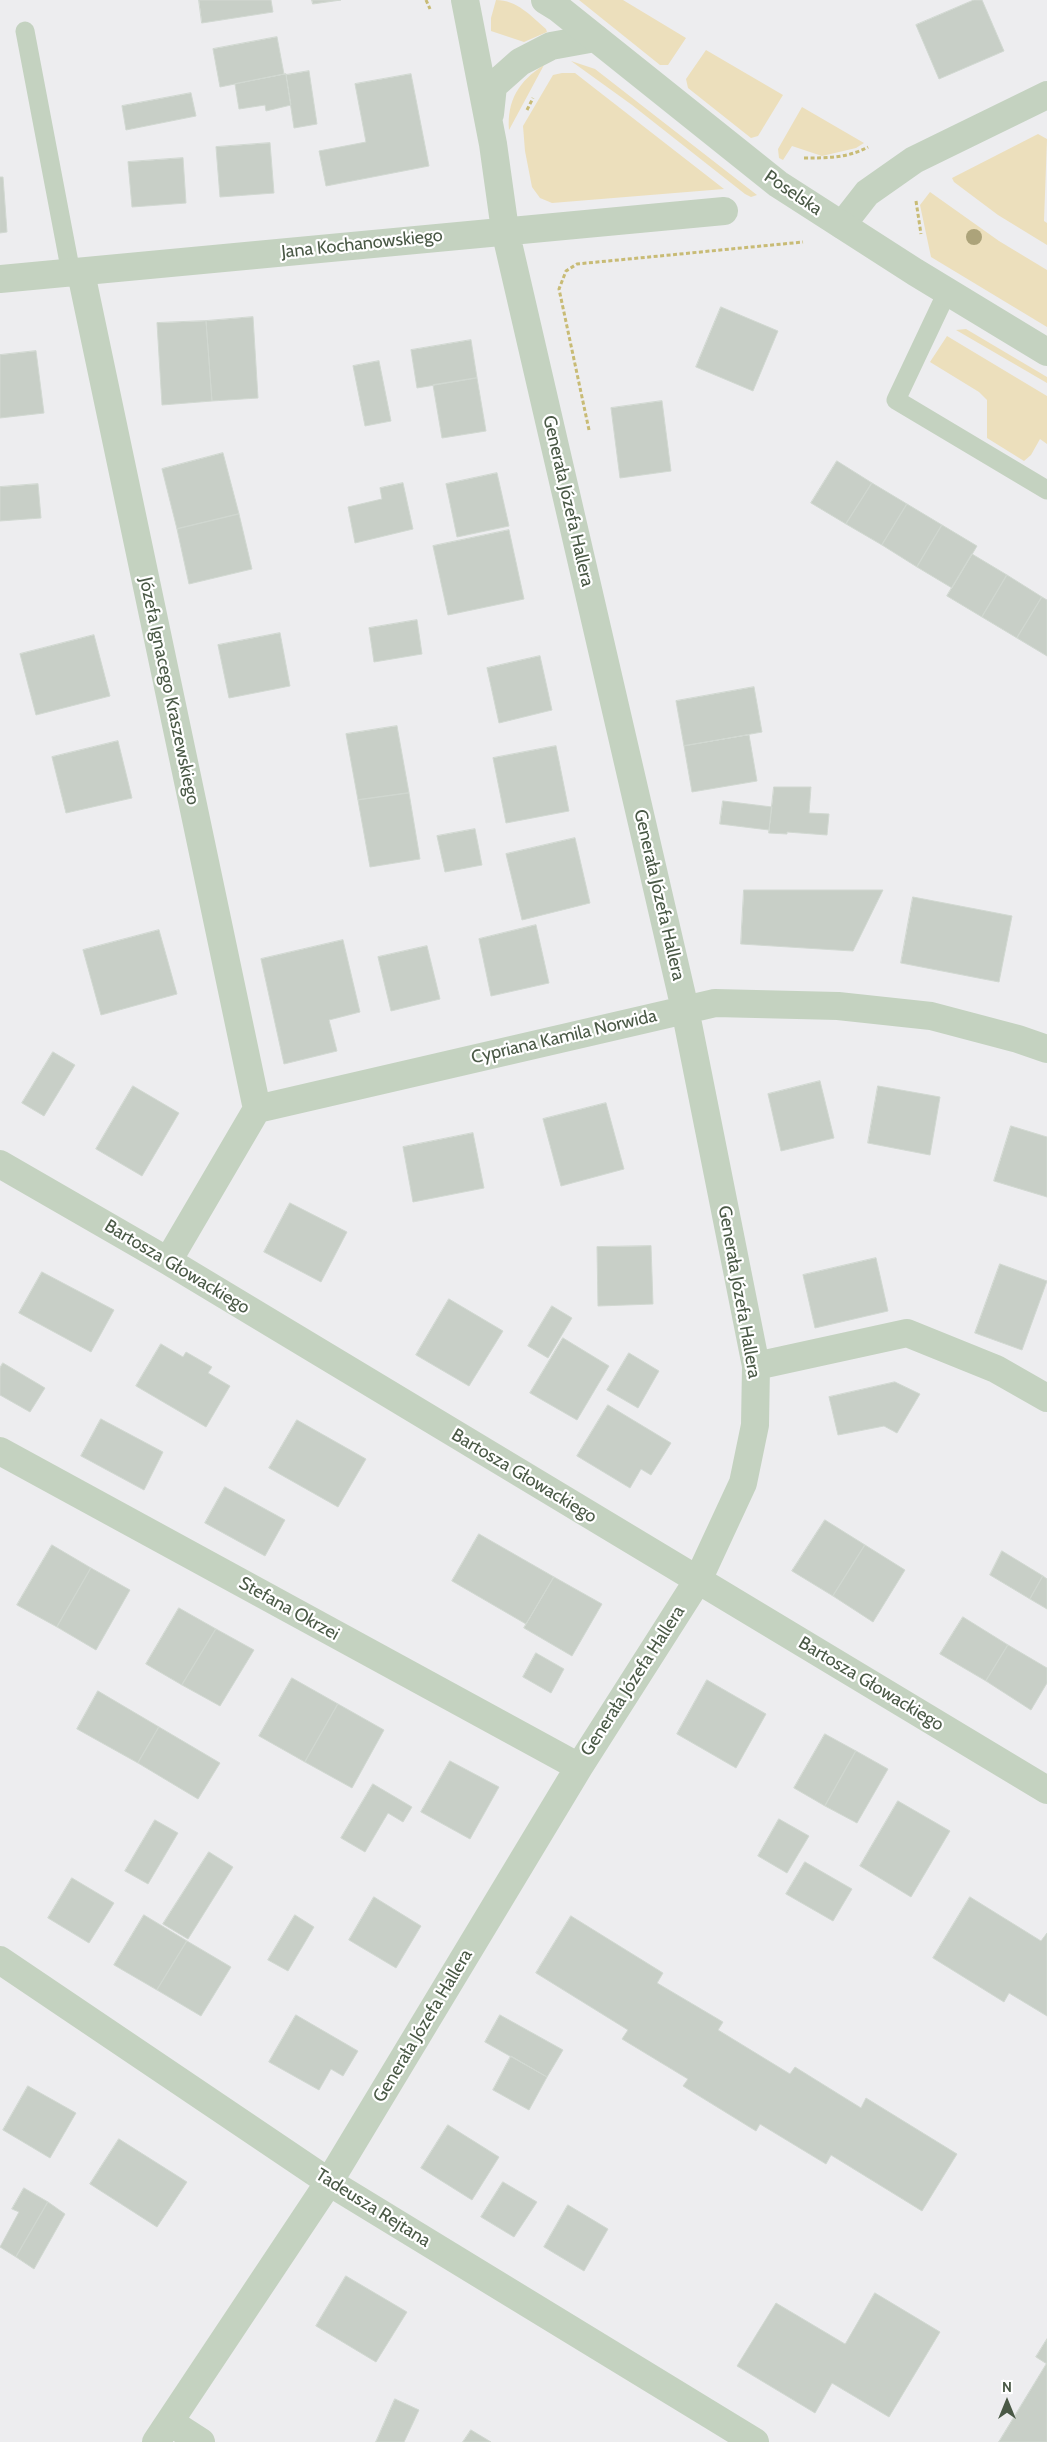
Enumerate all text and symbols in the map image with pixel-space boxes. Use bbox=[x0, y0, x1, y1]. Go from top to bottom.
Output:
street label: Poselska bbox=[760, 166, 826, 220]
street label: Jana Kochanowskiego bbox=[280, 225, 444, 263]
street label: Generała Józefa Hallera bbox=[538, 413, 598, 589]
street label: Józefa Ignacego Kraszewskiego bbox=[134, 575, 204, 807]
street label: Generała Józefa Hallera bbox=[629, 807, 689, 983]
street label: Cypriana Kamila Norwida bbox=[469, 1005, 659, 1069]
street label: Generała Józefa Hallera bbox=[713, 1204, 765, 1380]
street label: Bartosza Głowackiego bbox=[101, 1215, 253, 1319]
street label: Bartosza Głowackiego bbox=[448, 1424, 600, 1528]
street label: Stefana Okrzei bbox=[235, 1573, 343, 1645]
street label: Generała Józefa Hallera bbox=[576, 1602, 690, 1760]
street label: Bartosza Głowackiego bbox=[795, 1632, 947, 1736]
street label: Generała Józefa Hallera bbox=[369, 1946, 477, 2106]
street label: Tadeusza Rejtana bbox=[312, 2164, 434, 2252]
north arrow bbox=[982, 2377, 1032, 2427]
text: N bbox=[1002, 2378, 1012, 2396]

